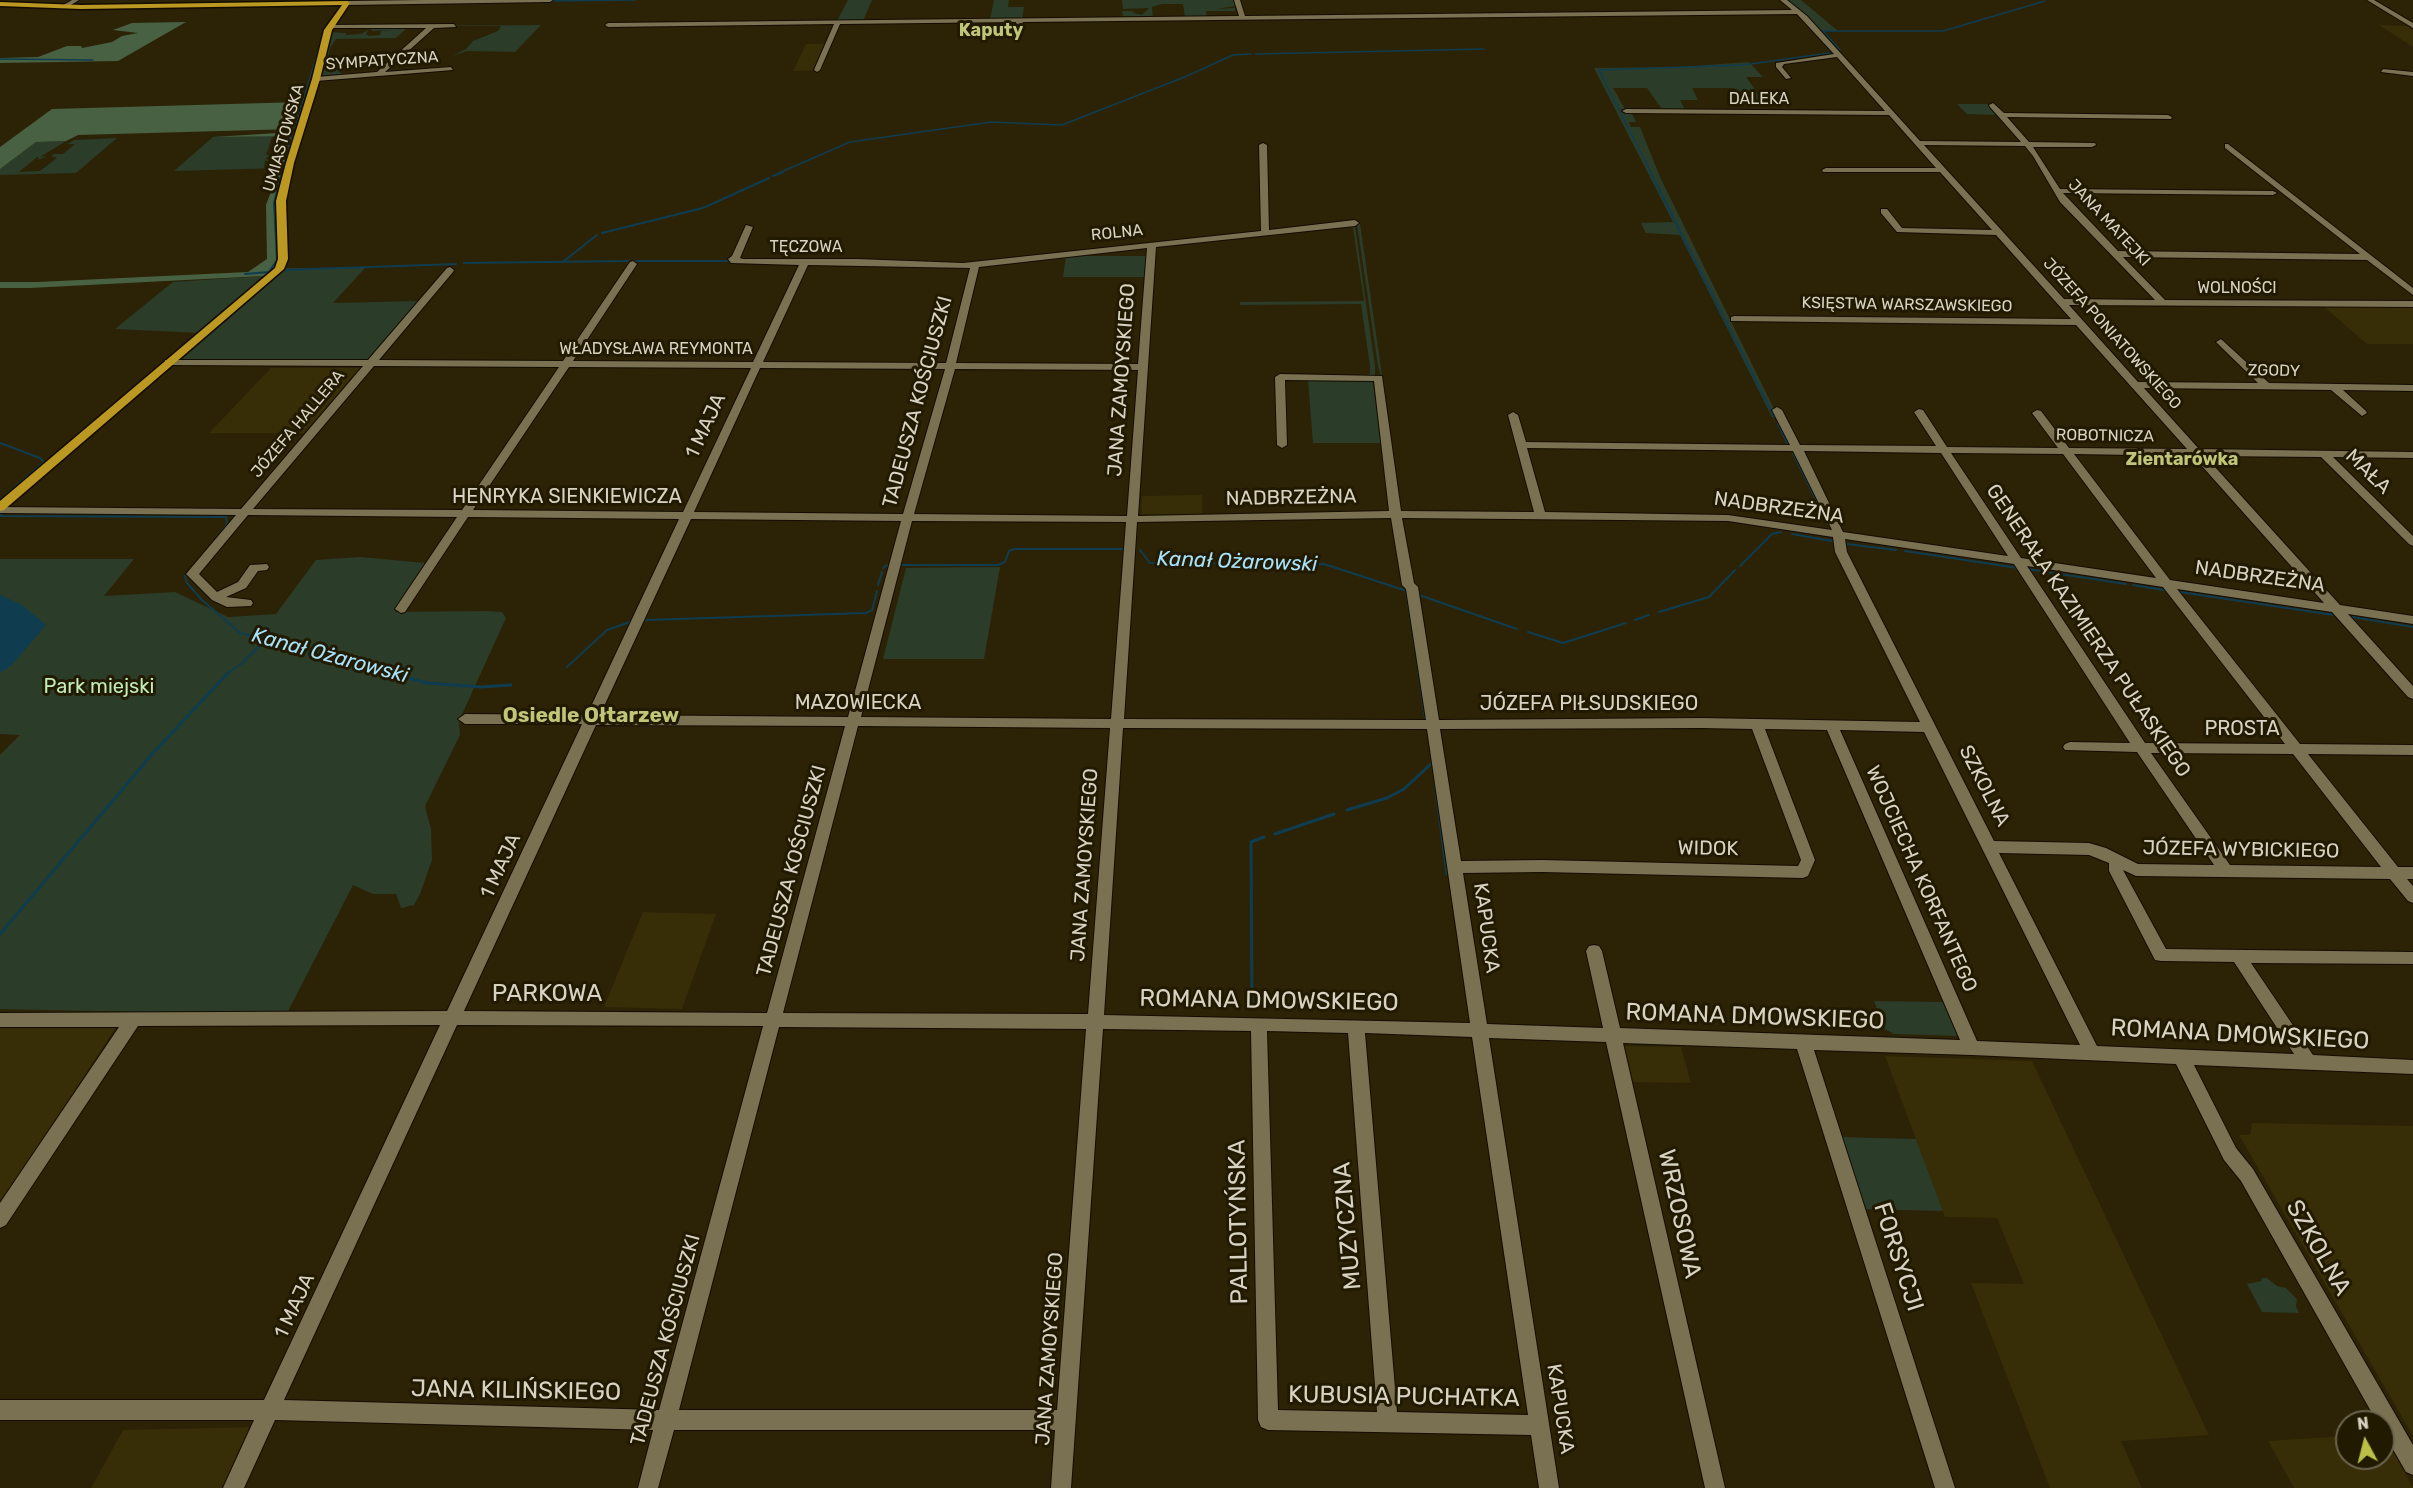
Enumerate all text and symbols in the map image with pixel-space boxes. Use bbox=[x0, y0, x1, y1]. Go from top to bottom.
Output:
district label: Kaputy bbox=[959, 20, 1023, 42]
street label: SYMPATYCZNA bbox=[325, 47, 439, 75]
street label: UMIASTOWSKA bbox=[259, 82, 309, 194]
street label: DALEKA bbox=[1729, 89, 1789, 109]
street label: JANA MATEJKI bbox=[2064, 176, 2154, 270]
street label: ROLNA bbox=[1090, 221, 1144, 245]
street label: TĘCZOWA bbox=[770, 237, 842, 257]
street label: JÓZEFA PONIATOWSKIEGO bbox=[2039, 254, 2185, 414]
street label: WOLNOŚCI bbox=[2197, 278, 2277, 298]
street label: JANA ZAMOYSKIEGO bbox=[1103, 283, 1141, 477]
street label: TADEUSZA KOŚCIUSZKI bbox=[878, 294, 958, 510]
street label: KSIĘSTWA WARSZAWSKIEGO bbox=[1801, 294, 2013, 316]
street label: WŁADYSŁAWA REYMONTA bbox=[559, 339, 753, 359]
street label: ZGODY bbox=[2248, 361, 2300, 381]
street label: JÓZEFA HALLERA bbox=[247, 366, 349, 482]
street label: 1 MAJA bbox=[681, 390, 731, 462]
street label: ROBOTNICZA bbox=[2056, 426, 2154, 446]
street label: MAŁA bbox=[2340, 445, 2396, 499]
district label: Zientarówka bbox=[2126, 449, 2238, 471]
street label: GENERAŁA KAZIMIERZA PUŁASKIEGO bbox=[1981, 480, 2195, 782]
street label: HENRYKA SIENKIEWICZA bbox=[452, 485, 682, 509]
street label: NADBRZEŻNA bbox=[1225, 485, 1357, 511]
street label: NADBRZEŻNA bbox=[1712, 487, 1846, 529]
water label: Kanał Ożarowski bbox=[1156, 547, 1318, 577]
street label: NADBRZEŻNA bbox=[2193, 556, 2327, 598]
water label: Kanał Ożarowski bbox=[249, 623, 411, 689]
park label: Park miejski bbox=[44, 675, 154, 699]
street label: MAZOWIECKA bbox=[795, 691, 921, 715]
street label: JÓZEFA PIŁSUDSKIEGO bbox=[1480, 692, 1698, 716]
district label: Osiedle Ołtarzew bbox=[503, 703, 679, 729]
street label: PROSTA bbox=[2204, 717, 2280, 741]
street label: SZKOLNA bbox=[1953, 741, 2015, 831]
street label: WOJCIECHA KORFANTEGO bbox=[1860, 762, 1982, 996]
street label: TADEUSZA KOŚCIUSZKI bbox=[752, 763, 832, 979]
street label: JANA ZAMOYSKIEGO bbox=[1066, 768, 1104, 962]
street label: 1 MAJA bbox=[476, 830, 526, 902]
street label: WIDOK bbox=[1677, 836, 1739, 862]
street label: JÓZEFA WYBICKIEGO bbox=[2142, 836, 2340, 864]
street label: KAPUCKA bbox=[1468, 881, 1504, 975]
street label: PARKOWA bbox=[492, 980, 602, 1008]
street label: ROMANA DMOWSKIEGO bbox=[1139, 984, 1399, 1018]
street label: ROMANA DMOWSKIEGO bbox=[1625, 998, 1885, 1036]
street label: ROMANA DMOWSKIEGO bbox=[2110, 1014, 2370, 1056]
street label: PALLOTYŃSKA bbox=[1223, 1139, 1255, 1305]
street label: WRZOSOWA bbox=[1651, 1147, 1707, 1281]
street label: MUZYCZNA bbox=[1328, 1161, 1368, 1291]
street label: SZKOLNA bbox=[2279, 1195, 2357, 1301]
street label: FORSYCJI bbox=[1867, 1199, 1929, 1315]
street label: TADEUSZA KOŚCIUSZKI bbox=[626, 1232, 706, 1448]
street label: JANA ZAMOYSKIEGO bbox=[1031, 1252, 1069, 1446]
street label: 1 MAJA bbox=[270, 1270, 320, 1342]
street label: KAPUCKA bbox=[1541, 1362, 1579, 1456]
street label: JANA KILIŃSKIEGO bbox=[411, 1375, 621, 1407]
street label: KUBUSIA PUCHATKA bbox=[1288, 1381, 1520, 1413]
north arrow bbox=[2335, 1410, 2395, 1470]
text: N bbox=[2356, 1413, 2370, 1434]

